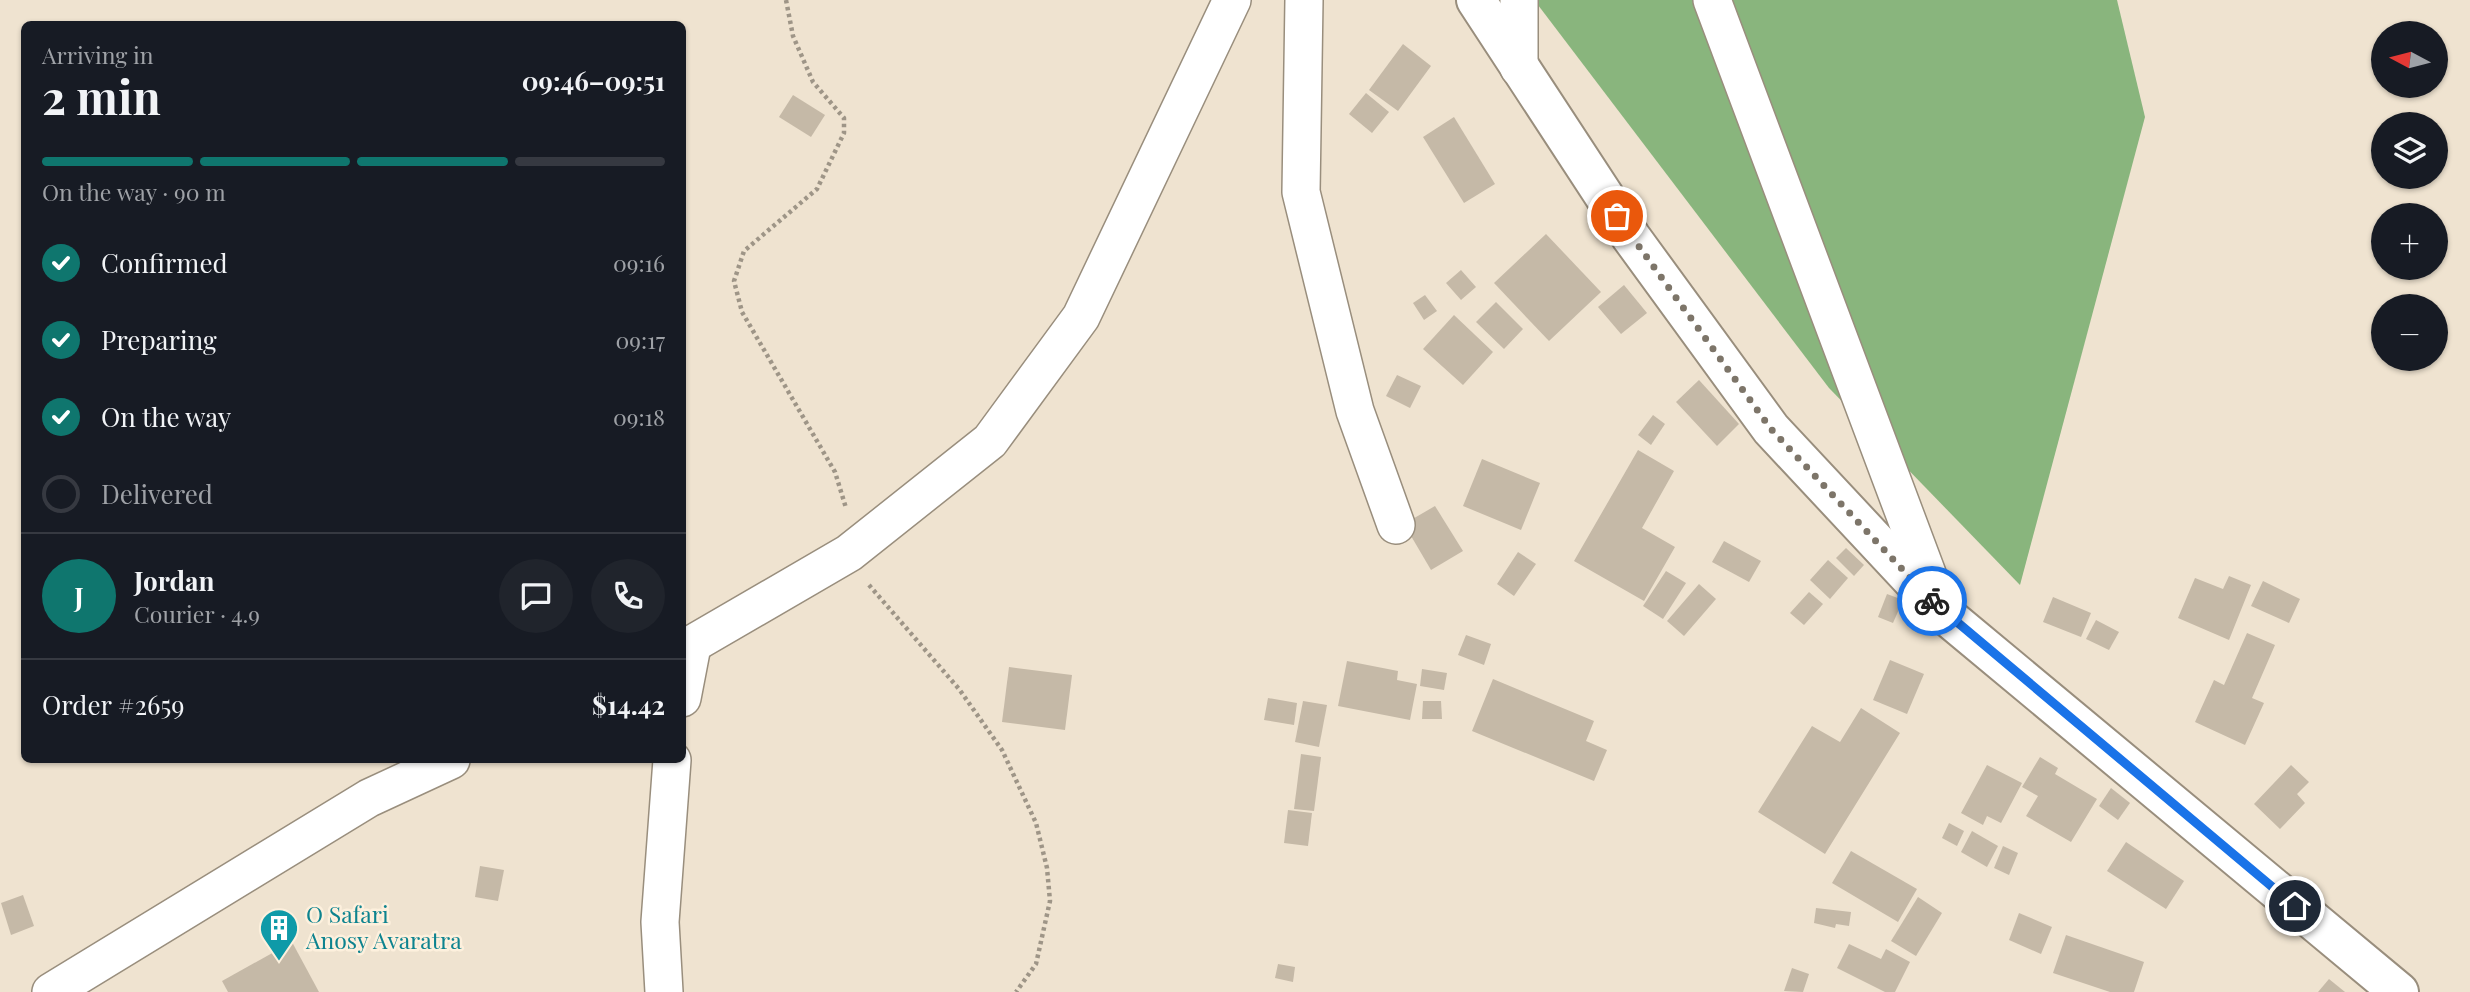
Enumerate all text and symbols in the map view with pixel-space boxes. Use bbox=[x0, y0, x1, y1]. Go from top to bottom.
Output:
north arrow bbox=[2371, 21, 2448, 98]
map controls bbox=[2371, 21, 2448, 371]
text: Arriving in bbox=[42, 39, 154, 70]
text: 09:46–09:51 bbox=[522, 63, 665, 98]
text: 2 min bbox=[42, 65, 161, 127]
button: layers bbox=[2371, 112, 2448, 189]
text: On the way · 90 m bbox=[42, 176, 226, 207]
pin bbox=[1587, 186, 1647, 246]
icon: bag bbox=[1598, 197, 1636, 235]
button: + bbox=[2371, 203, 2448, 280]
icon: check bbox=[42, 244, 80, 282]
text: Confirmed bbox=[101, 245, 228, 280]
text: 09:16 bbox=[613, 247, 665, 278]
button: − bbox=[2371, 294, 2448, 371]
icon: check bbox=[42, 321, 80, 359]
text: Preparing bbox=[101, 322, 217, 357]
text: 09:17 bbox=[616, 324, 665, 355]
icon: check bbox=[42, 398, 80, 436]
text: On the way bbox=[101, 399, 231, 434]
text: 09:18 bbox=[613, 401, 665, 432]
text: Delivered bbox=[101, 476, 213, 511]
button: chat bbox=[499, 559, 573, 633]
button: phone bbox=[591, 559, 665, 633]
text: Jordan bbox=[134, 563, 214, 598]
courier bbox=[1897, 566, 1967, 636]
text: J bbox=[74, 579, 84, 614]
icon: bike bbox=[1913, 582, 1951, 620]
text: Courier · 4.9 bbox=[134, 598, 260, 629]
text: Order #2659 bbox=[42, 687, 185, 722]
text: $14.42 bbox=[592, 687, 665, 722]
pin bbox=[2265, 876, 2325, 936]
icon: home bbox=[2276, 887, 2314, 925]
place label: O Safari Anosy Avaratra bbox=[305, 898, 462, 955]
building icon: O Safari Anosy Avaratra bbox=[258, 907, 300, 962]

